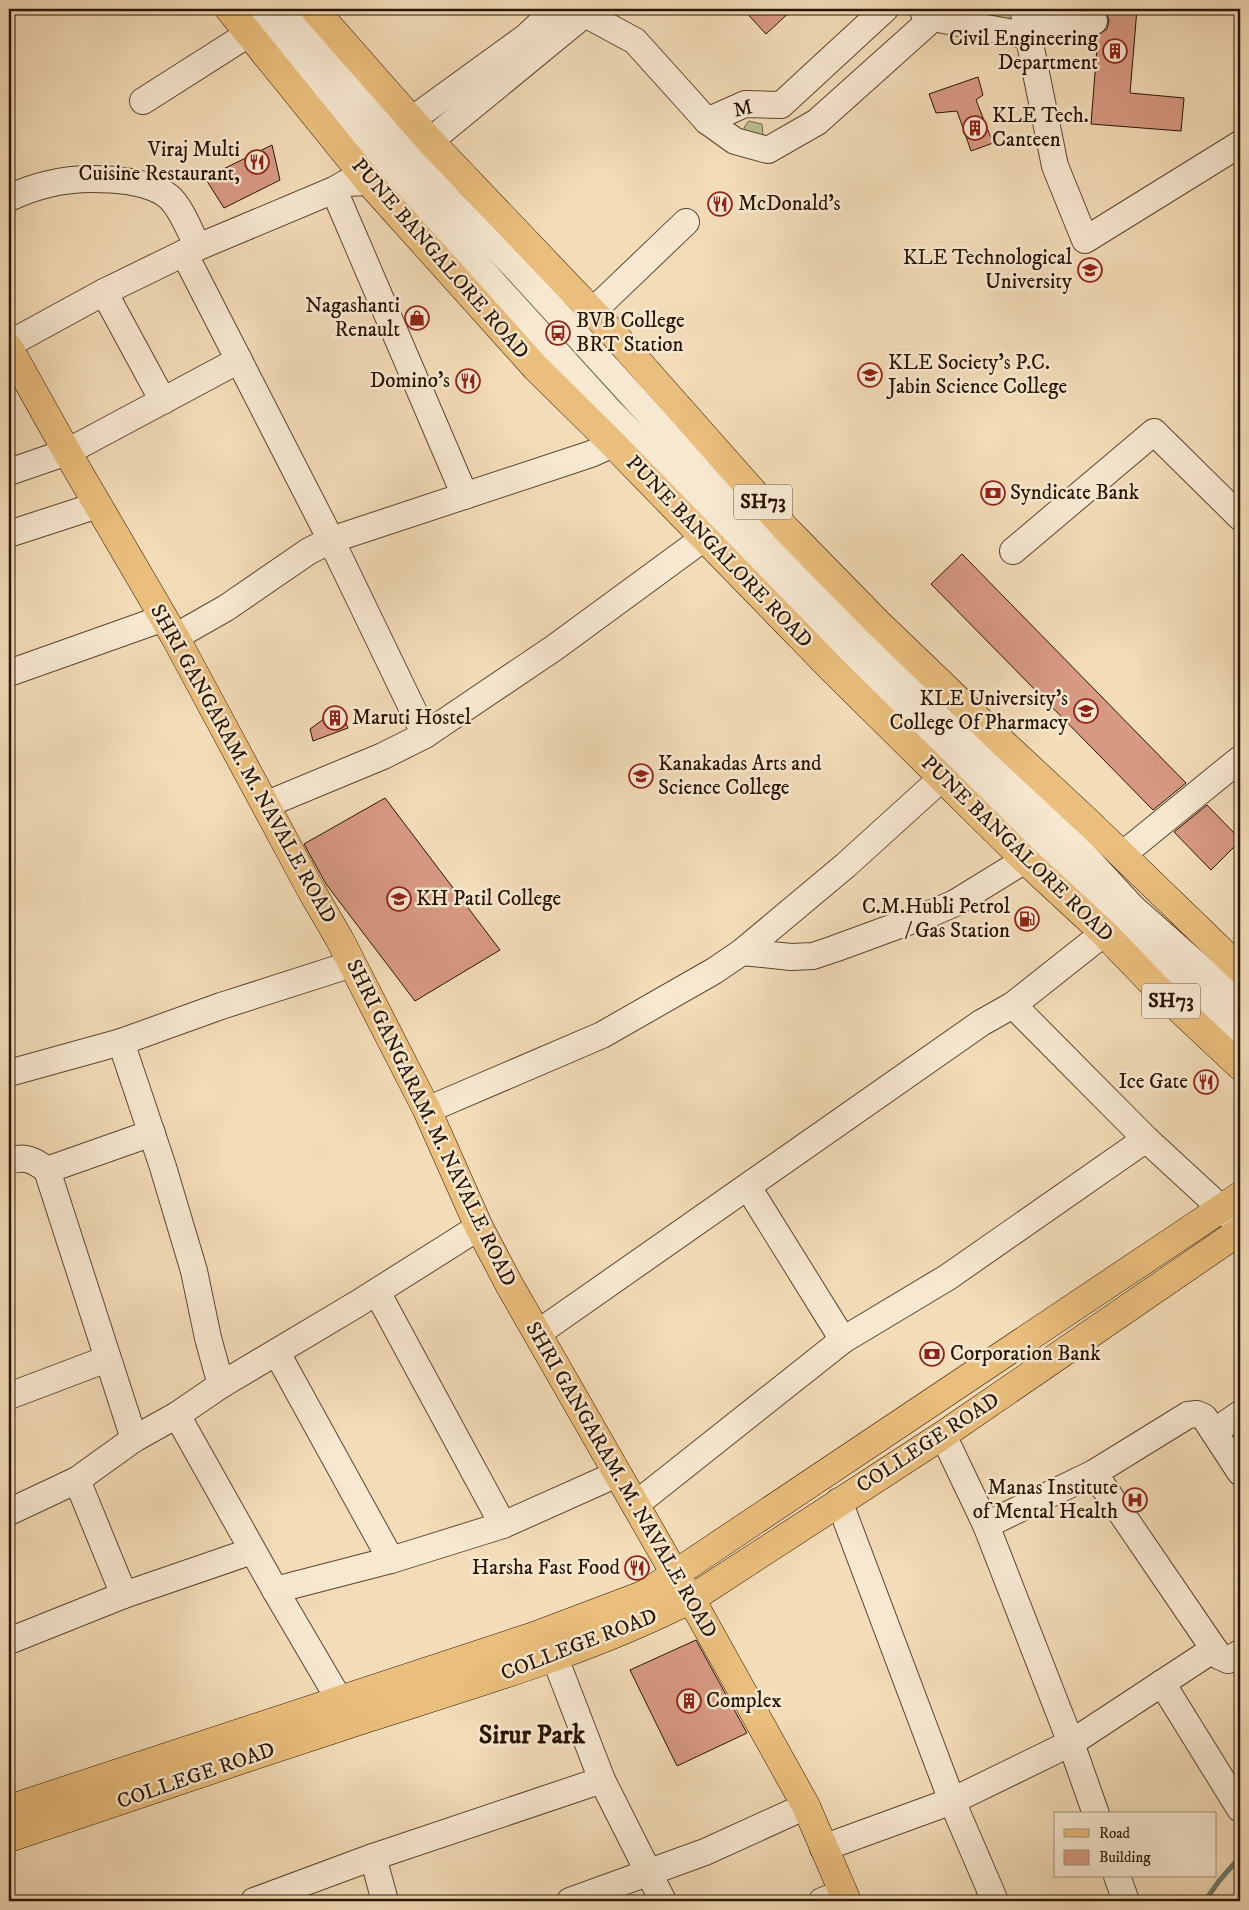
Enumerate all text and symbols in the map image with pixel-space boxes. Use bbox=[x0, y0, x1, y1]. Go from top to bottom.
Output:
place label: Civil Engineering Department bbox=[949, 26, 1099, 76]
building icon: Civil Engineering Department bbox=[1102, 38, 1128, 64]
street label: M bbox=[731, 94, 755, 124]
place label: KLE Tech. Canteen bbox=[992, 103, 1089, 153]
building icon: KLE Tech. Canteen bbox=[962, 115, 988, 141]
place label: Viraj Multi Cuisine Restaurant, bbox=[79, 137, 240, 187]
restaurant icon: Viraj Multi Cuisine Restaurant, bbox=[244, 149, 270, 175]
street label: PUNE BANGALORE ROAD bbox=[346, 153, 534, 365]
restaurant icon: McDonald's bbox=[707, 191, 733, 217]
place label: McDonald's bbox=[738, 191, 841, 217]
place label: KLE Technological University bbox=[903, 245, 1073, 295]
school or university icon: KLE Technological University bbox=[1077, 257, 1103, 283]
place label: Nagashanti Renault bbox=[305, 293, 400, 343]
shop icon: Nagashanti Renault bbox=[404, 305, 430, 331]
place label: BVB College BRT Station bbox=[576, 308, 685, 358]
bus stop icon: BVB College BRT Station bbox=[545, 320, 571, 346]
place label: KLE Society's P.C. Jabin Science College bbox=[886, 350, 1067, 400]
school or university icon: KLE Society's P.C. Jabin Science College bbox=[857, 362, 883, 388]
place label: Domino's bbox=[370, 368, 450, 394]
restaurant icon: Domino's bbox=[455, 368, 481, 394]
street label: PUNE BANGALORE ROAD bbox=[620, 450, 818, 654]
bank icon: Syndicate Bank bbox=[980, 480, 1006, 506]
place label: Syndicate Bank bbox=[1010, 480, 1140, 506]
road number: SH73 bbox=[734, 484, 792, 520]
street label: SHRI GANGARAM. M. NAVALE ROAD bbox=[144, 600, 342, 928]
place label: KLE University's College Of Pharmacy bbox=[890, 686, 1069, 736]
school or university icon: KLE University's College Of Pharmacy bbox=[1073, 698, 1099, 724]
building icon: Maruti Hostel bbox=[322, 705, 348, 731]
place label: Maruti Hostel bbox=[352, 705, 472, 731]
street label: PUNE BANGALORE ROAD bbox=[915, 750, 1119, 948]
place label: Kanakadas Arts and Science College bbox=[658, 751, 822, 801]
school or university icon: Kanakadas Arts and Science College bbox=[628, 763, 654, 789]
school or university icon: KH Patil College bbox=[386, 886, 412, 912]
place label: KH Patil College bbox=[416, 886, 562, 912]
place label: C.M.Hubli Petrol / Gas Station bbox=[862, 894, 1011, 944]
fuel station icon: C.M.Hubli Petrol / Gas Station bbox=[1014, 906, 1040, 932]
street label: SHRI GANGARAM. M. NAVALE ROAD bbox=[340, 955, 522, 1291]
road number: SH73 bbox=[1142, 984, 1200, 1018]
place label: Ice Gate bbox=[1118, 1069, 1188, 1095]
restaurant icon: Ice Gate bbox=[1193, 1069, 1219, 1095]
street label: SHRI GANGARAM. M. NAVALE ROAD bbox=[519, 1317, 723, 1643]
bank icon: Corporation Bank bbox=[919, 1341, 945, 1367]
place label: Corporation Bank bbox=[950, 1341, 1101, 1367]
street label: COLLEGE ROAD bbox=[852, 1387, 1004, 1499]
place label: Manas Institute of Mental Health bbox=[973, 1475, 1118, 1525]
hospital icon: Manas Institute of Mental Health bbox=[1122, 1487, 1148, 1513]
place label: Harsha Fast Food bbox=[472, 1555, 621, 1581]
restaurant icon: Harsha Fast Food bbox=[624, 1555, 650, 1581]
street label: COLLEGE ROAD bbox=[497, 1603, 661, 1687]
building icon: Complex bbox=[676, 1688, 702, 1714]
place label: Complex bbox=[706, 1688, 782, 1714]
district label: Sirur Park bbox=[479, 1719, 586, 1752]
street label: COLLEGE ROAD bbox=[114, 1737, 278, 1815]
legend bbox=[1054, 1812, 1216, 1878]
text: Road bbox=[1099, 1824, 1131, 1843]
text: Building bbox=[1099, 1848, 1151, 1867]

